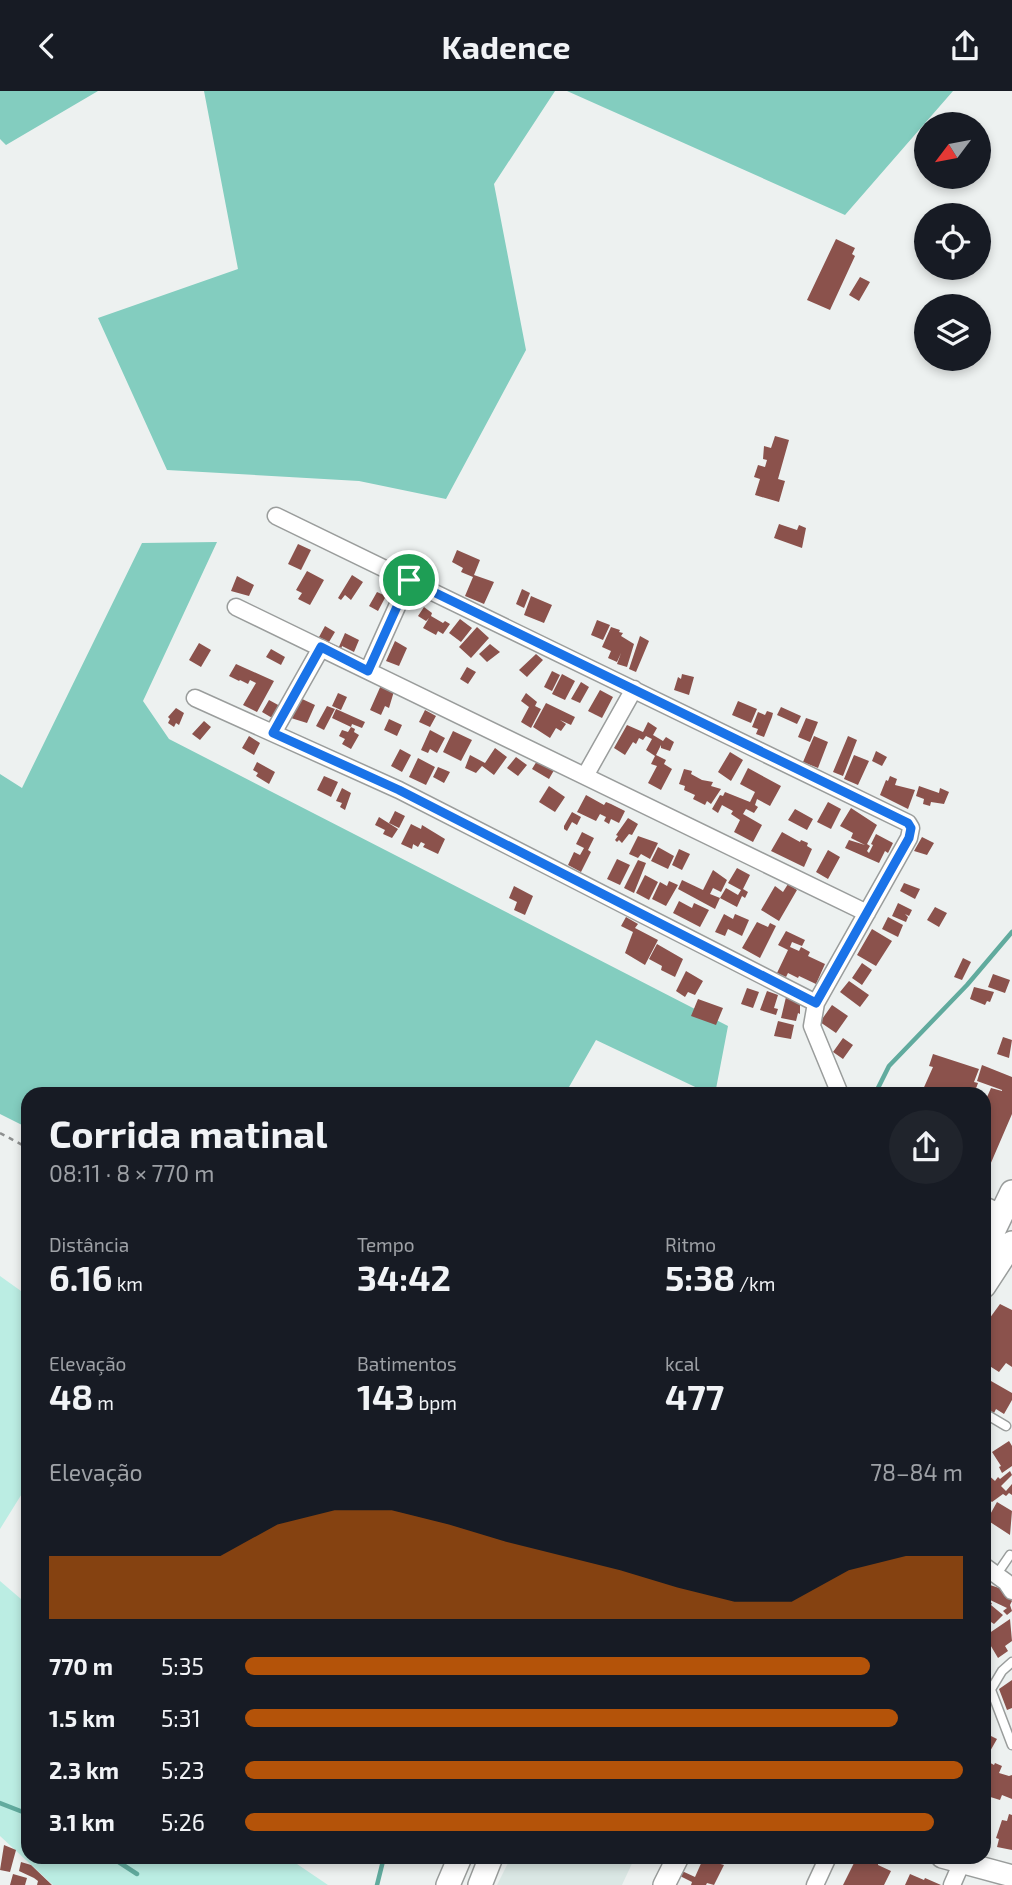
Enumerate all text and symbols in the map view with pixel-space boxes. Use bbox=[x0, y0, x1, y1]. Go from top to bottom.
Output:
icon: back bbox=[28, 27, 66, 65]
text: Kadence bbox=[441, 27, 571, 65]
icon: share bbox=[946, 27, 984, 65]
north arrow bbox=[914, 112, 990, 189]
map controls bbox=[914, 112, 991, 371]
button: locate bbox=[914, 203, 991, 280]
button: layers bbox=[914, 294, 991, 371]
pin bbox=[379, 550, 439, 610]
icon: arrive bbox=[390, 561, 428, 599]
text: Corrida matinal bbox=[49, 1110, 327, 1156]
button: share bbox=[889, 1110, 963, 1184]
text: 08:11 · 8 × 770 m bbox=[49, 1159, 214, 1187]
text: Distância bbox=[49, 1233, 129, 1256]
text: Tempo bbox=[357, 1233, 415, 1256]
text: Ritmo bbox=[665, 1233, 716, 1256]
text: 6.16 bbox=[49, 1256, 112, 1298]
text: 34:42 bbox=[357, 1256, 451, 1298]
text: 5:38 bbox=[665, 1256, 735, 1298]
text: km bbox=[112, 1272, 143, 1295]
text: /km bbox=[735, 1272, 775, 1295]
text: Elevação bbox=[49, 1352, 126, 1375]
text: Batimentos bbox=[357, 1352, 457, 1375]
text: kcal bbox=[665, 1352, 700, 1375]
text: 48 bbox=[49, 1375, 93, 1417]
text: 143 bbox=[357, 1375, 414, 1417]
text: 477 bbox=[665, 1375, 724, 1417]
text: m bbox=[93, 1391, 114, 1414]
text: bpm bbox=[414, 1391, 457, 1414]
text: Elevação bbox=[49, 1458, 143, 1486]
text: 78–84 m bbox=[870, 1458, 963, 1486]
text: 770 m bbox=[49, 1652, 113, 1680]
text: 5:35 bbox=[161, 1652, 204, 1680]
text: 1.5 km bbox=[49, 1704, 115, 1732]
text: 5:31 bbox=[161, 1704, 201, 1732]
text: 2.3 km bbox=[49, 1756, 119, 1784]
text: 5:23 bbox=[161, 1756, 204, 1784]
text: 3.1 km bbox=[49, 1808, 115, 1836]
text: 5:26 bbox=[161, 1808, 205, 1836]

